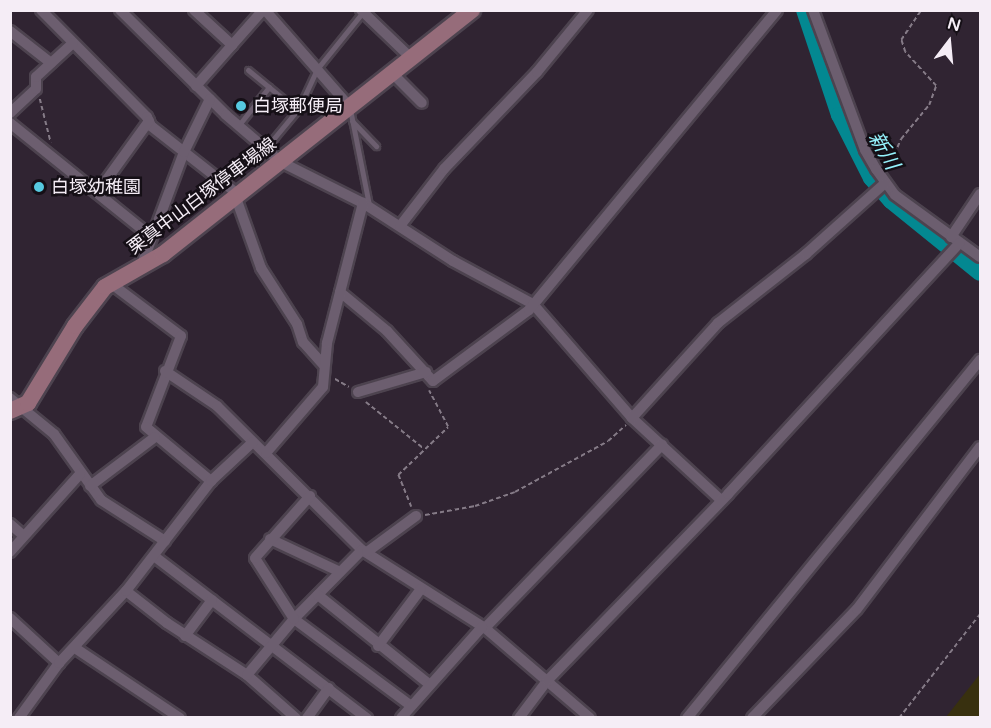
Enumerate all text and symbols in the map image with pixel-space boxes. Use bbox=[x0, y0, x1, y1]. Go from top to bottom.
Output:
north arrow bbox=[919, 12, 979, 72]
text: N bbox=[945, 13, 963, 36]
place label: 白塚郵便局 bbox=[253, 95, 343, 117]
marker: 白塚郵便局 bbox=[234, 99, 248, 113]
water label: 新川 bbox=[863, 128, 903, 174]
street label: 栗真中山白塚停車場線 bbox=[124, 133, 280, 259]
place label: 白塚幼稚園 bbox=[51, 176, 141, 198]
marker: 白塚幼稚園 bbox=[32, 180, 46, 194]

